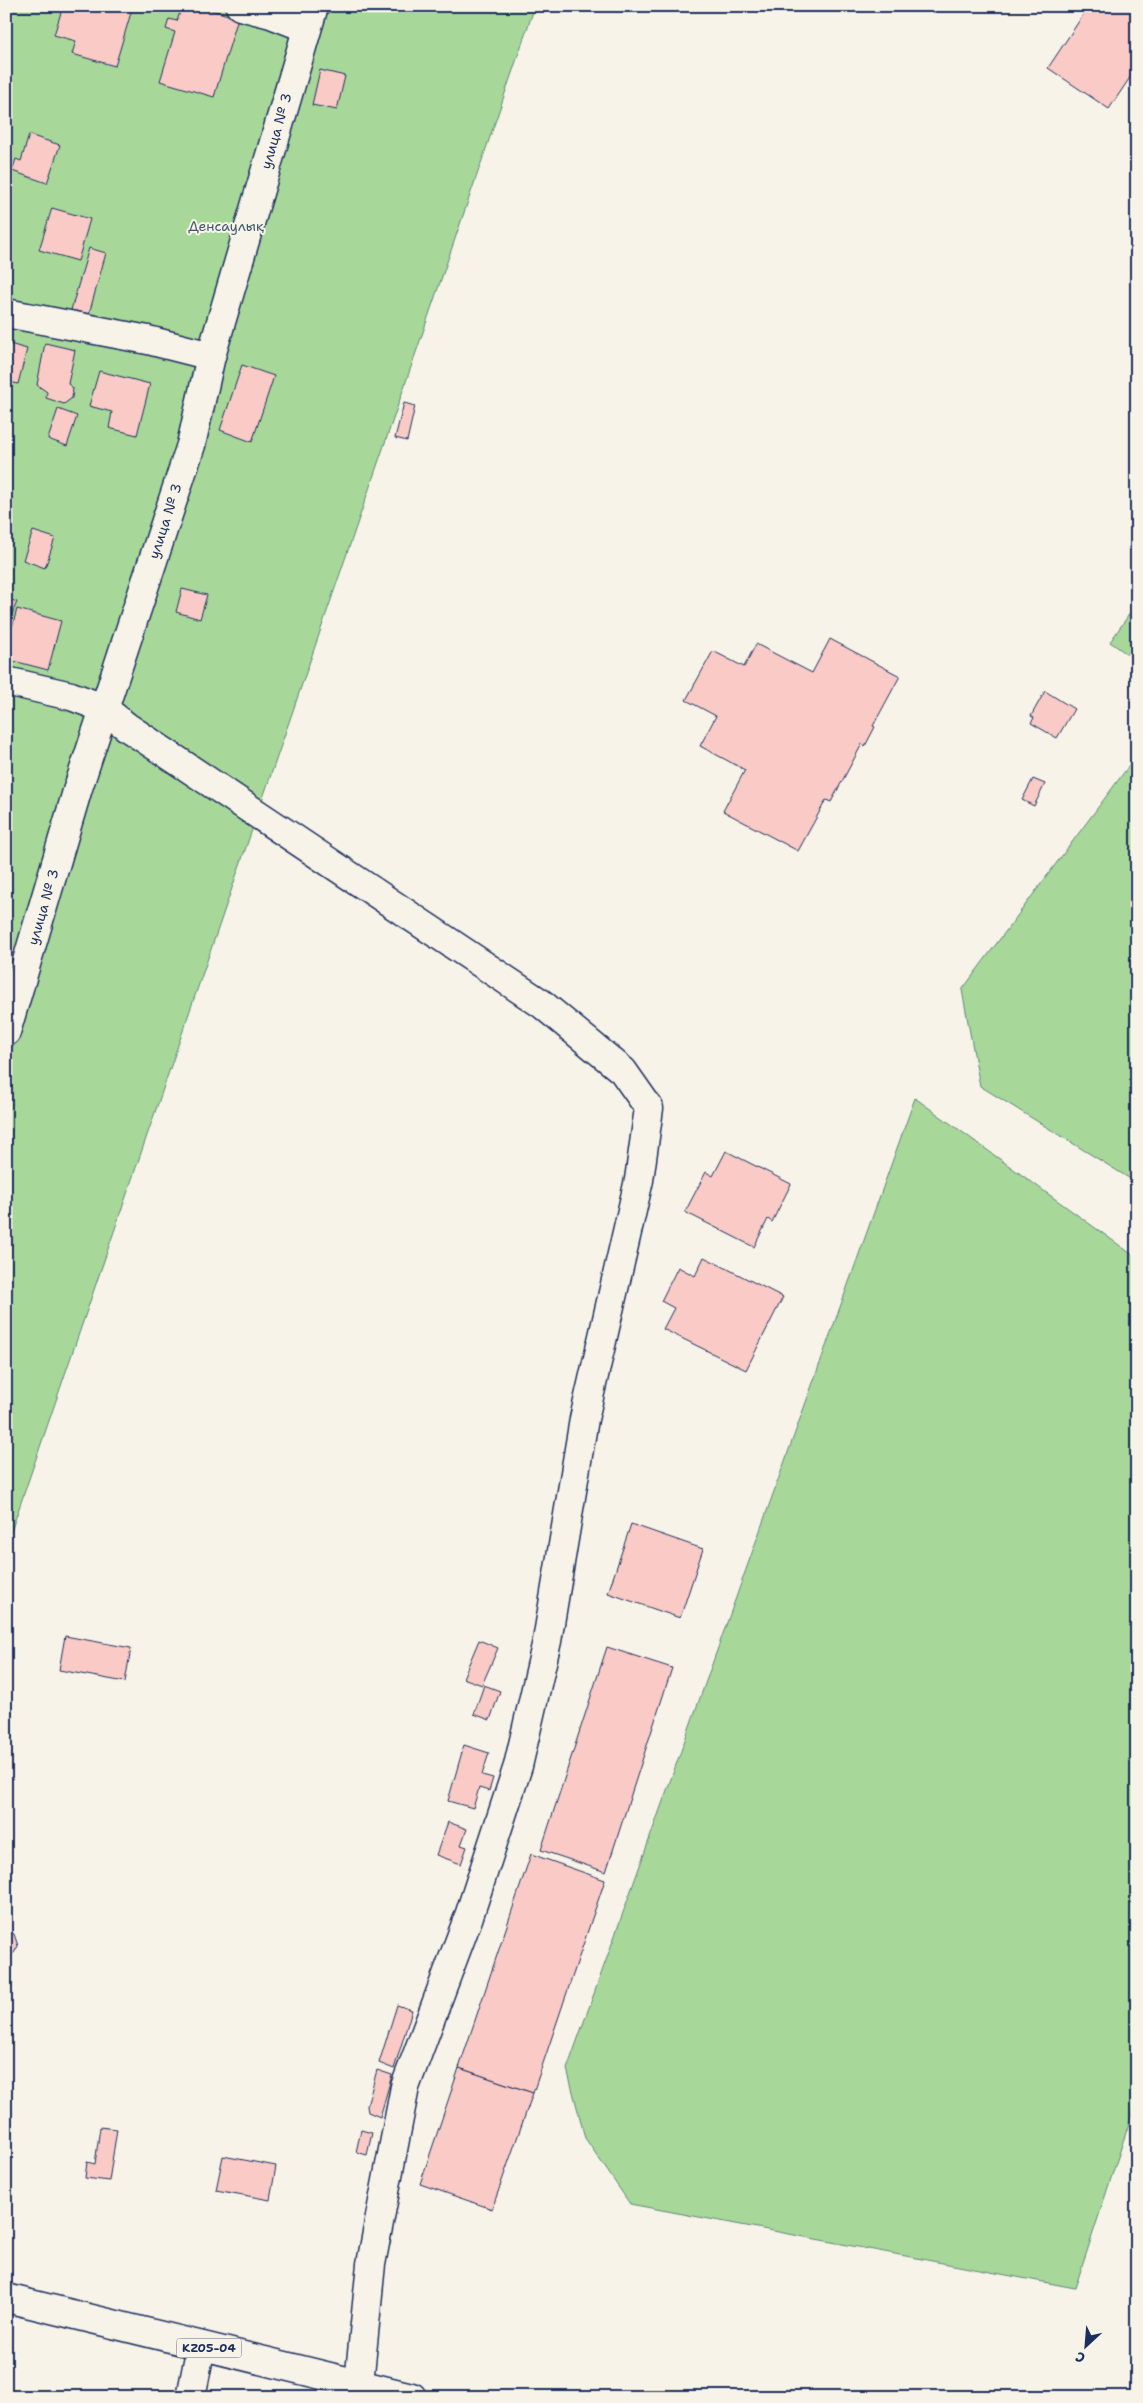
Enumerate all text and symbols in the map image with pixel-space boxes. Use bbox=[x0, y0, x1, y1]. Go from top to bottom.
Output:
street label: улица № 3 bbox=[257, 91, 295, 171]
park label: Денсаулық bbox=[188, 217, 264, 235]
street label: улица № 3 bbox=[144, 481, 186, 561]
street label: улица № 3 bbox=[24, 867, 62, 947]
north arrow bbox=[1060, 2320, 1110, 2370]
road number: KZ05-04 bbox=[176, 2338, 242, 2358]
text: С bbox=[1072, 2348, 1088, 2368]

